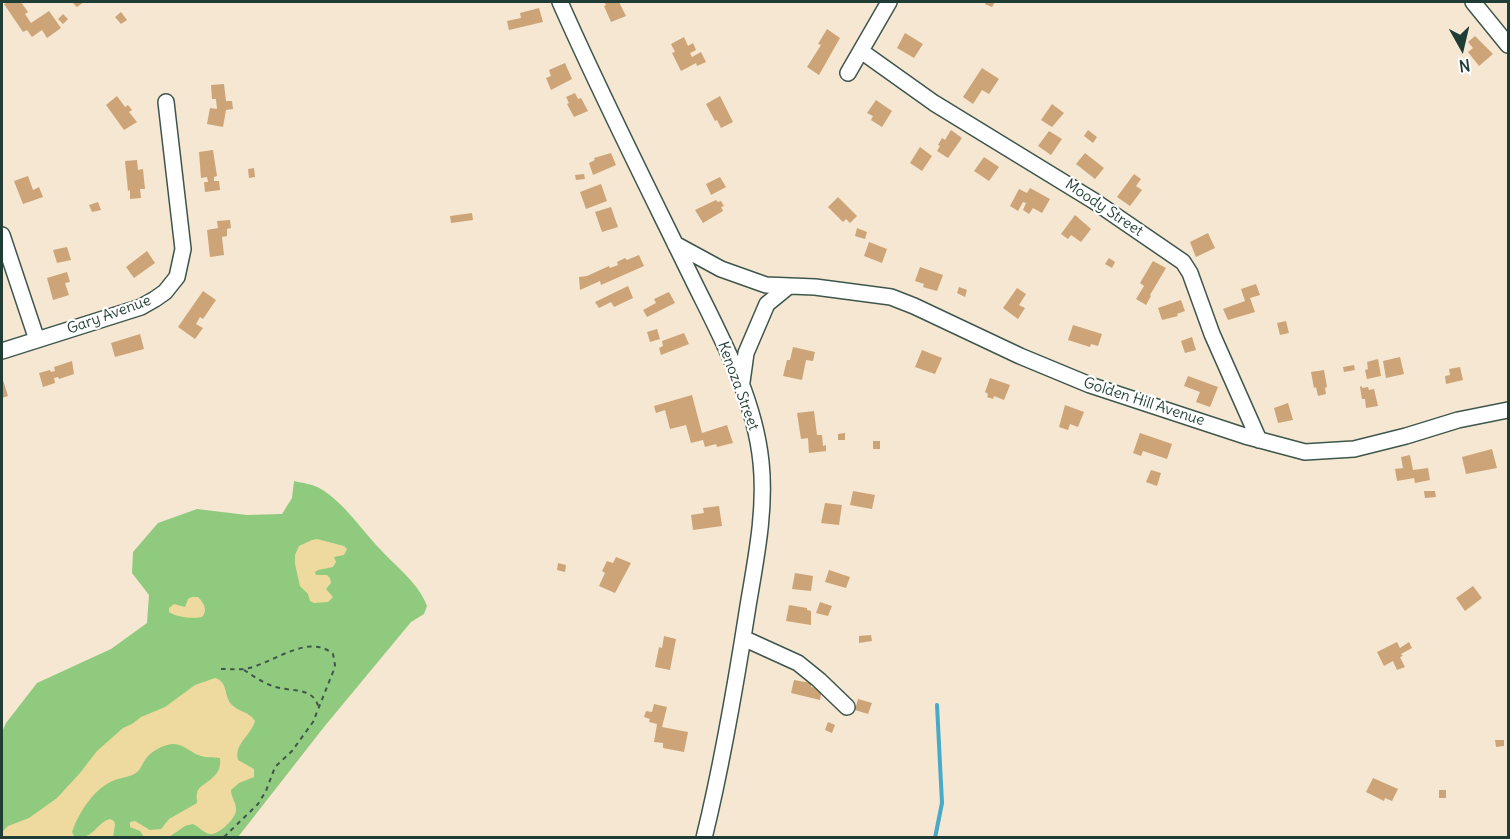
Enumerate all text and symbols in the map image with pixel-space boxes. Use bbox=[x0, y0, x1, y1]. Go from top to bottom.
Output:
north arrow bbox=[1432, 18, 1492, 78]
text: N bbox=[1458, 55, 1471, 76]
street label: Moody Street bbox=[1062, 175, 1146, 241]
street label: Gary Avenue bbox=[65, 292, 153, 338]
street label: Kenoza Street bbox=[714, 339, 762, 433]
street label: Golden Hill Avenue bbox=[1081, 374, 1207, 430]

